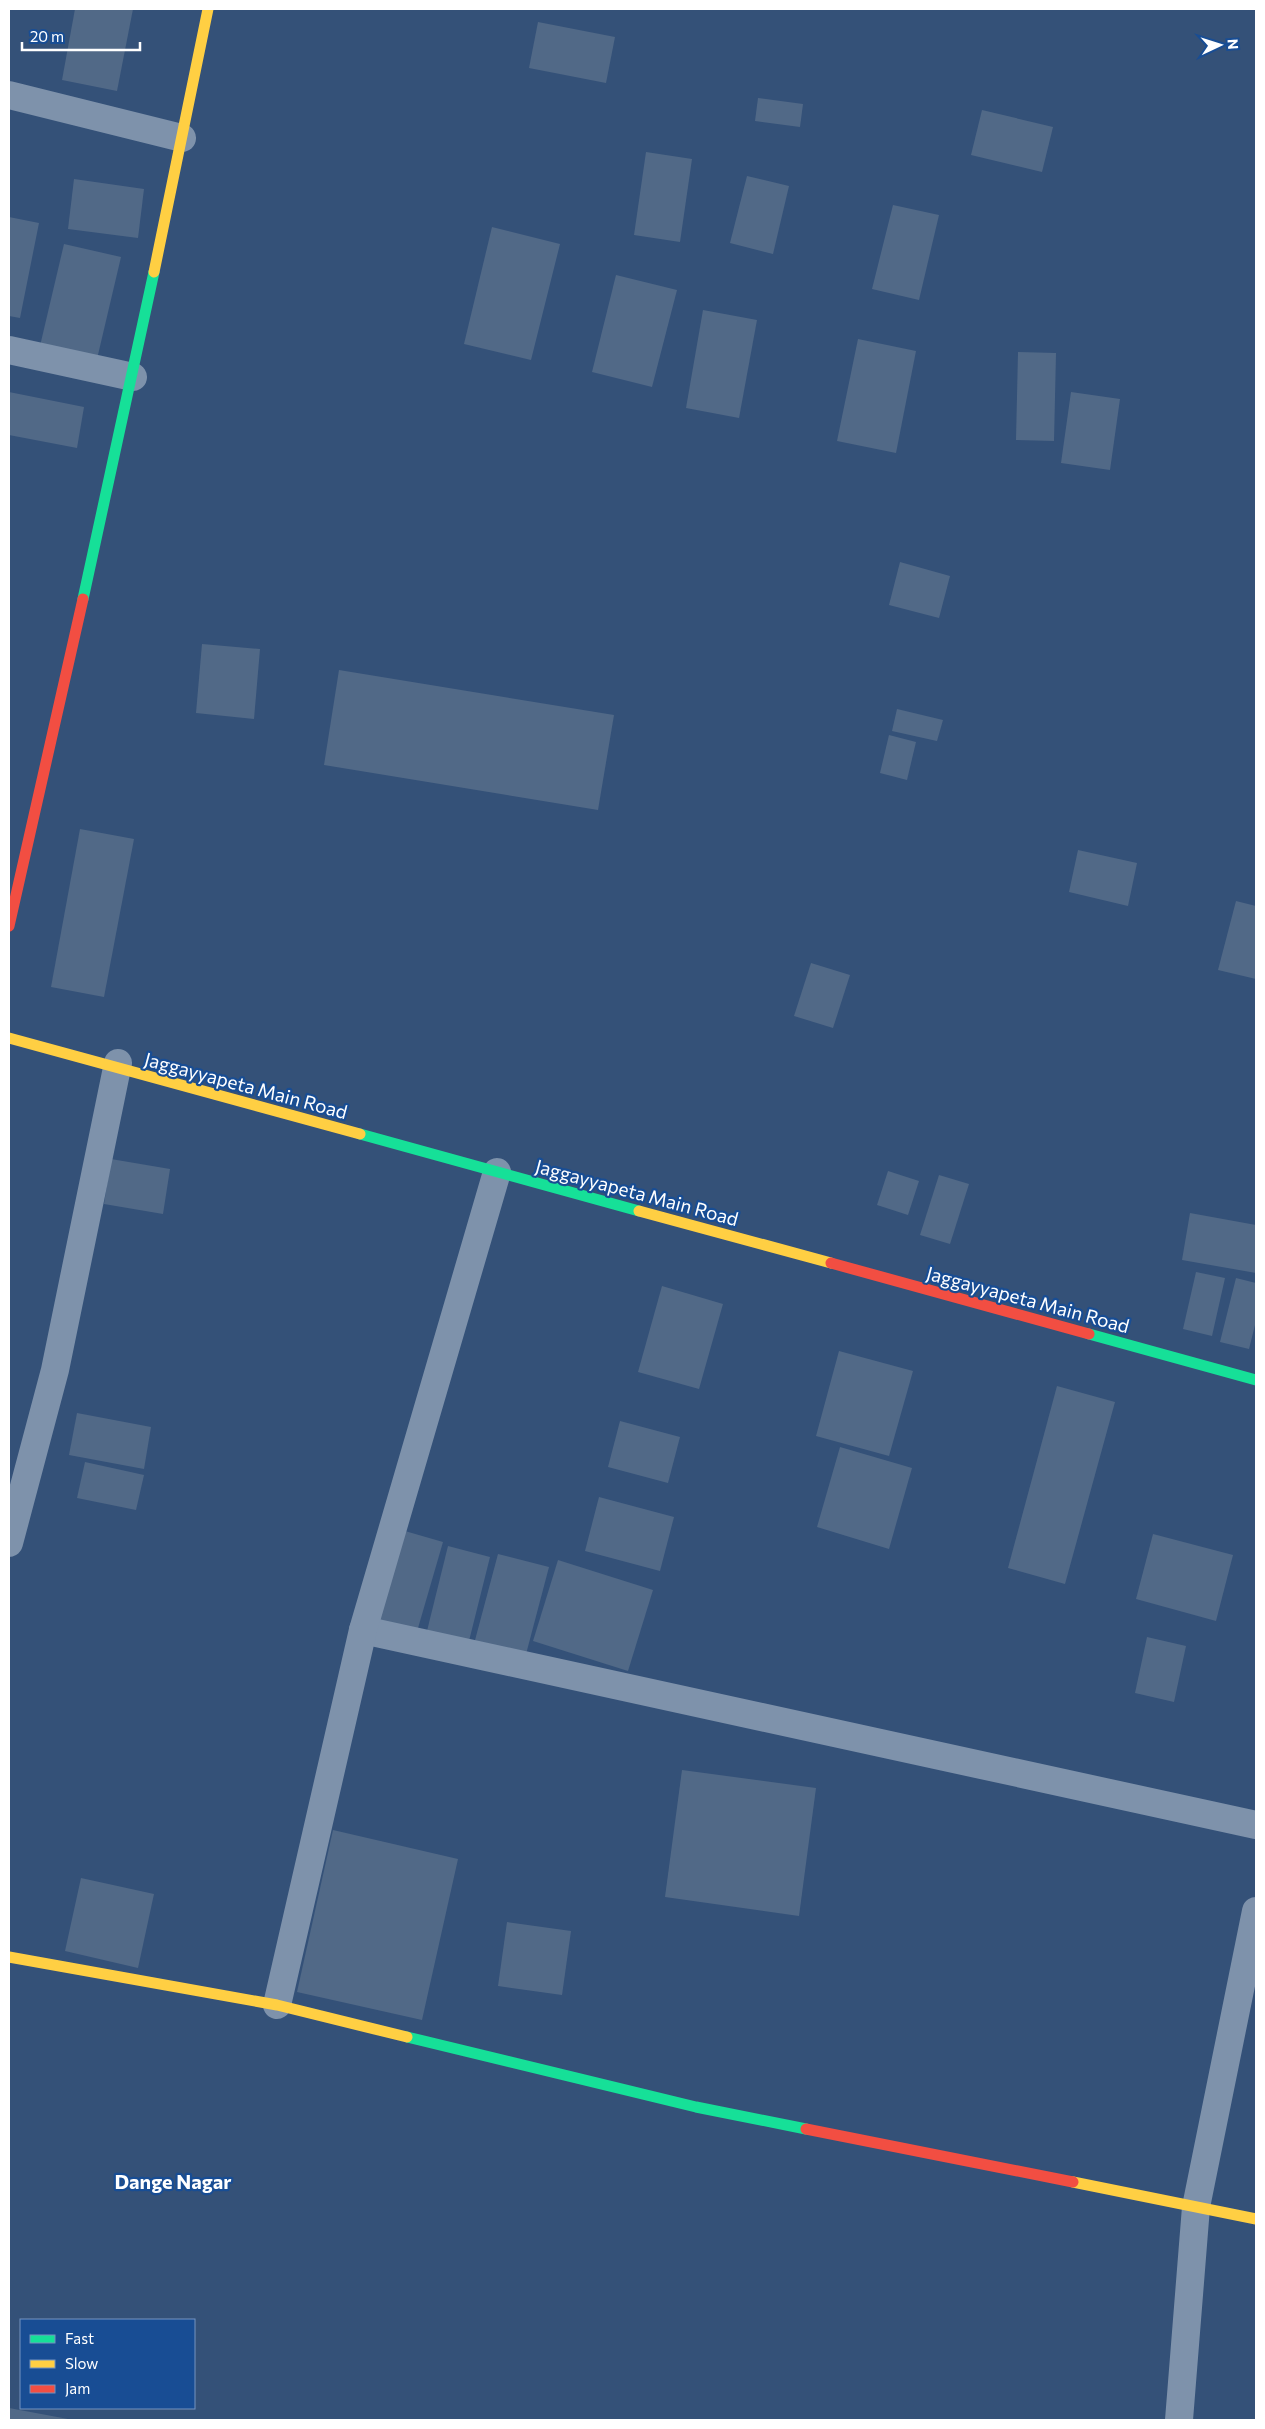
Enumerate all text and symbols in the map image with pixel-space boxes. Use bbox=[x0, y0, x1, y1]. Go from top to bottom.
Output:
scale bar bbox=[22, 20, 140, 52]
north arrow bbox=[1195, 20, 1245, 70]
text: 20 m bbox=[30, 27, 64, 45]
text: N bbox=[1225, 38, 1242, 50]
street label: Jaggayyapeta Main Road bbox=[142, 1047, 350, 1123]
street label: Jaggayyapeta Main Road bbox=[533, 1154, 741, 1230]
street label: Jaggayyapeta Main Road bbox=[924, 1261, 1132, 1337]
district label: Dange Nagar bbox=[114, 2169, 232, 2193]
legend bbox=[20, 2319, 195, 2409]
text: Fast bbox=[65, 2329, 94, 2347]
text: Slow bbox=[65, 2354, 98, 2372]
text: Jam bbox=[65, 2379, 90, 2397]

